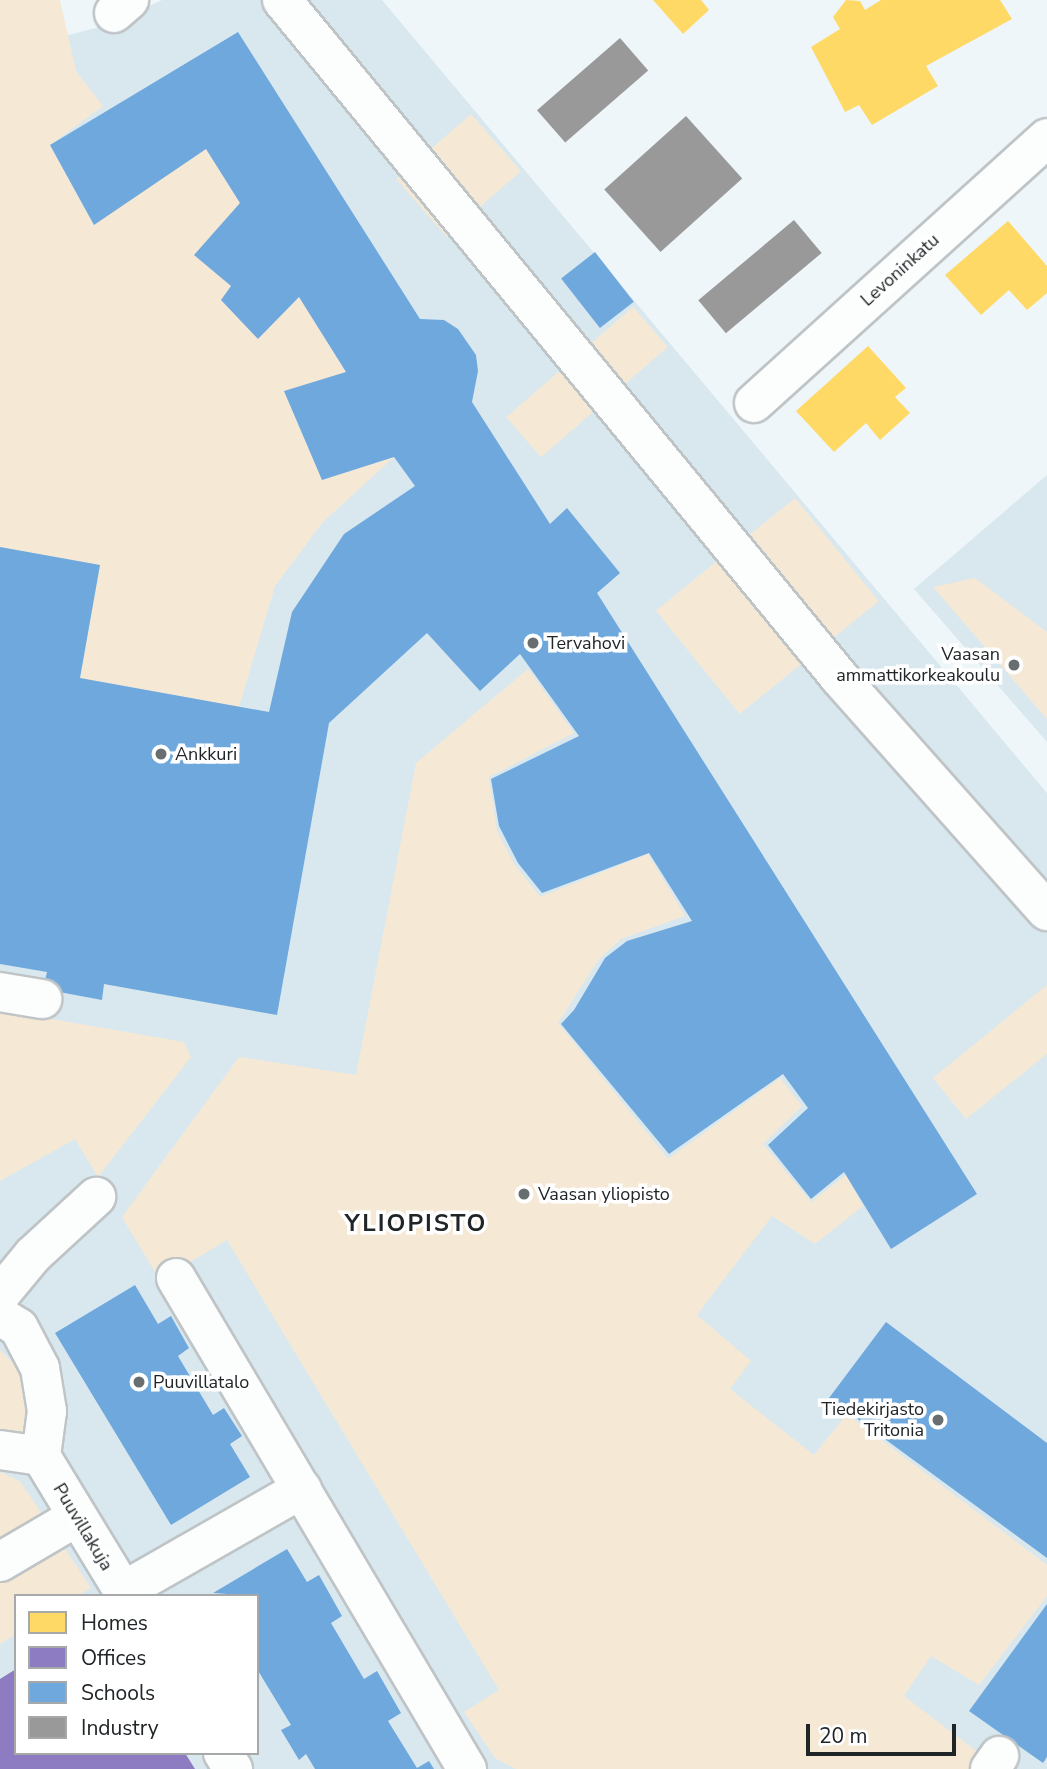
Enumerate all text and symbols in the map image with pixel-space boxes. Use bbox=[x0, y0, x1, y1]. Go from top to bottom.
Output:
street label: Levoninkatu bbox=[856, 229, 944, 311]
place label: Tervahovi bbox=[547, 632, 625, 654]
marker: Tervahovi bbox=[525, 635, 541, 651]
place label: Vaasan ammattikorkeakoulu bbox=[836, 644, 1000, 686]
marker: Vaasan ammattikorkeakoulu bbox=[1006, 657, 1022, 673]
place label: Ankkuri bbox=[175, 743, 237, 765]
marker: Ankkuri bbox=[153, 746, 169, 762]
place label: Vaasan yliopisto bbox=[538, 1183, 670, 1205]
marker: Vaasan yliopisto bbox=[516, 1186, 532, 1202]
district label: YLIOPISTO bbox=[346, 1210, 486, 1238]
place label: Puuvillatalo bbox=[153, 1371, 249, 1393]
marker: Puuvillatalo bbox=[131, 1374, 147, 1390]
place label: Tiedekirjasto Tritonia bbox=[821, 1399, 924, 1442]
marker: Tiedekirjasto Tritonia bbox=[930, 1412, 946, 1428]
street label: Puuvillakuja bbox=[49, 1479, 117, 1575]
legend bbox=[14, 1594, 259, 1755]
text: Homes bbox=[81, 1609, 148, 1637]
text: Offices bbox=[81, 1644, 146, 1672]
text: Schools bbox=[81, 1679, 155, 1707]
scale bar bbox=[809, 1710, 960, 1754]
text: Industry bbox=[81, 1714, 159, 1742]
text: 20 m bbox=[819, 1722, 868, 1750]

